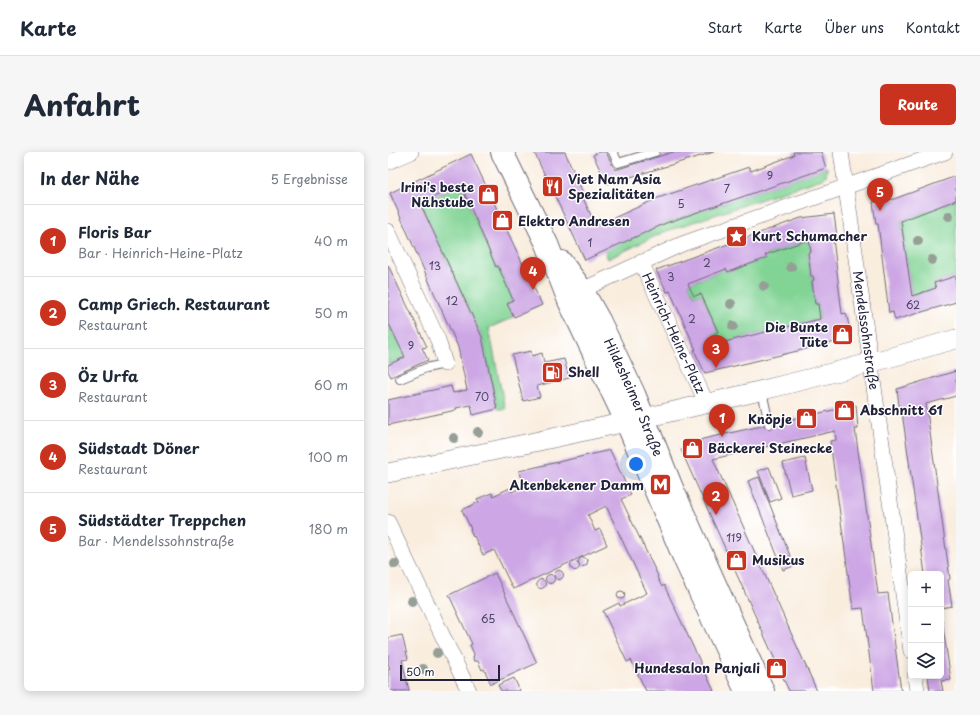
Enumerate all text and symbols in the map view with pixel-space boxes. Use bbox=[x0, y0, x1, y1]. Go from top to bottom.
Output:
text: Karte bbox=[20, 14, 77, 42]
text: Start bbox=[707, 17, 742, 38]
text: Karte bbox=[764, 17, 802, 38]
text: Über uns bbox=[824, 17, 884, 38]
text: Kontakt bbox=[906, 17, 960, 38]
text: Anfahrt bbox=[24, 83, 140, 126]
button: Route bbox=[880, 84, 956, 125]
text: In der Nähe bbox=[40, 165, 139, 191]
house number: 9 bbox=[767, 167, 773, 184]
text: 5 Ergebnisse bbox=[271, 169, 348, 188]
place label: Viet Nam Asia Spezialitäten bbox=[568, 169, 662, 203]
restaurant icon: Viet Nam Asia Spezialitäten bbox=[540, 173, 566, 199]
place label: Irini's beste Nähstube bbox=[400, 177, 474, 211]
pin: 5 bbox=[867, 178, 893, 211]
house number: 7 bbox=[724, 180, 730, 197]
shop icon: Irini's beste Nähstube bbox=[476, 181, 502, 207]
house number: 5 bbox=[677, 195, 685, 212]
shop icon: Elektro Andresen bbox=[489, 208, 515, 234]
place label: Elektro Andresen bbox=[518, 211, 630, 230]
text: Floris Bar bbox=[78, 220, 152, 243]
place icon: Kurt Schumacher bbox=[723, 223, 749, 249]
place label: Kurt Schumacher bbox=[752, 226, 867, 245]
text: 1 bbox=[50, 231, 56, 250]
text: 40 m bbox=[314, 231, 348, 250]
house number: 1 bbox=[588, 234, 593, 251]
text: Bar · Heinrich-Heine-Platz bbox=[78, 243, 243, 262]
house number: 2 bbox=[703, 254, 711, 271]
house number: 13 bbox=[429, 257, 441, 274]
pin: 4 bbox=[520, 257, 546, 290]
house number: 3 bbox=[667, 268, 675, 285]
street label: Heinrich-Heine-Platz bbox=[638, 269, 711, 396]
street label: Mendelssohnstraße bbox=[849, 269, 884, 391]
text: Camp Griech. Restaurant bbox=[78, 292, 270, 315]
house number: 12 bbox=[446, 292, 459, 309]
house number: 62 bbox=[906, 296, 920, 313]
text: 2 bbox=[48, 303, 58, 322]
text: 50 m bbox=[314, 303, 348, 322]
house number: 2 bbox=[688, 310, 696, 327]
text: Restaurant bbox=[78, 315, 148, 334]
place label: Die Bunte Tüte bbox=[765, 317, 828, 351]
shop icon: Die Bunte Tüte bbox=[830, 321, 856, 347]
street label: Hildesheimer Straße bbox=[600, 335, 668, 459]
pin: 3 bbox=[703, 335, 729, 368]
house number: 9 bbox=[408, 337, 414, 354]
fuel station icon: Shell bbox=[539, 359, 565, 385]
place label: Shell bbox=[568, 362, 600, 381]
text: Öz Urfa bbox=[78, 364, 138, 387]
text: 3 bbox=[49, 375, 57, 394]
text: 60 m bbox=[314, 375, 348, 394]
text: Restaurant bbox=[78, 387, 148, 406]
house number: 70 bbox=[475, 388, 489, 405]
shop icon: Abschnitt 61 bbox=[831, 397, 857, 423]
place label: Abschnitt 61 bbox=[859, 400, 943, 419]
pin: 1 bbox=[709, 404, 735, 437]
shop icon: Knöpje bbox=[794, 406, 820, 432]
place label: Knöpje bbox=[748, 409, 792, 428]
shop icon: Bäckerei Steinecke bbox=[679, 435, 705, 461]
text: Südstadt Döner bbox=[78, 436, 199, 459]
place label: Bäckerei Steinecke bbox=[708, 438, 832, 457]
text: 4 bbox=[49, 447, 57, 466]
text: 100 m bbox=[308, 447, 348, 466]
your location bbox=[626, 454, 646, 474]
text: Restaurant bbox=[78, 459, 148, 478]
metro station icon: Altenbekener Damm bbox=[647, 472, 673, 498]
place label: Altenbekener Damm bbox=[509, 475, 644, 494]
pin: 2 bbox=[703, 482, 729, 515]
text: Südstädter Treppchen bbox=[78, 508, 246, 531]
text: 5 bbox=[49, 519, 57, 538]
text: 180 m bbox=[309, 519, 348, 538]
house number: 119 bbox=[726, 529, 742, 546]
text: Bar · Mendelssohnstraße bbox=[78, 531, 234, 550]
shop icon: Musikus bbox=[723, 547, 749, 573]
place label: Musikus bbox=[752, 550, 805, 569]
map controls bbox=[908, 571, 944, 679]
button: + bbox=[908, 571, 944, 607]
button: − bbox=[908, 607, 944, 643]
house number: 65 bbox=[481, 610, 495, 627]
button: layers bbox=[908, 643, 944, 679]
shop icon: Hundesalon Panjali bbox=[763, 655, 789, 681]
place label: Hundesalon Panjali bbox=[634, 658, 760, 677]
scale bar bbox=[400, 663, 500, 682]
text: 50 m bbox=[406, 663, 435, 680]

